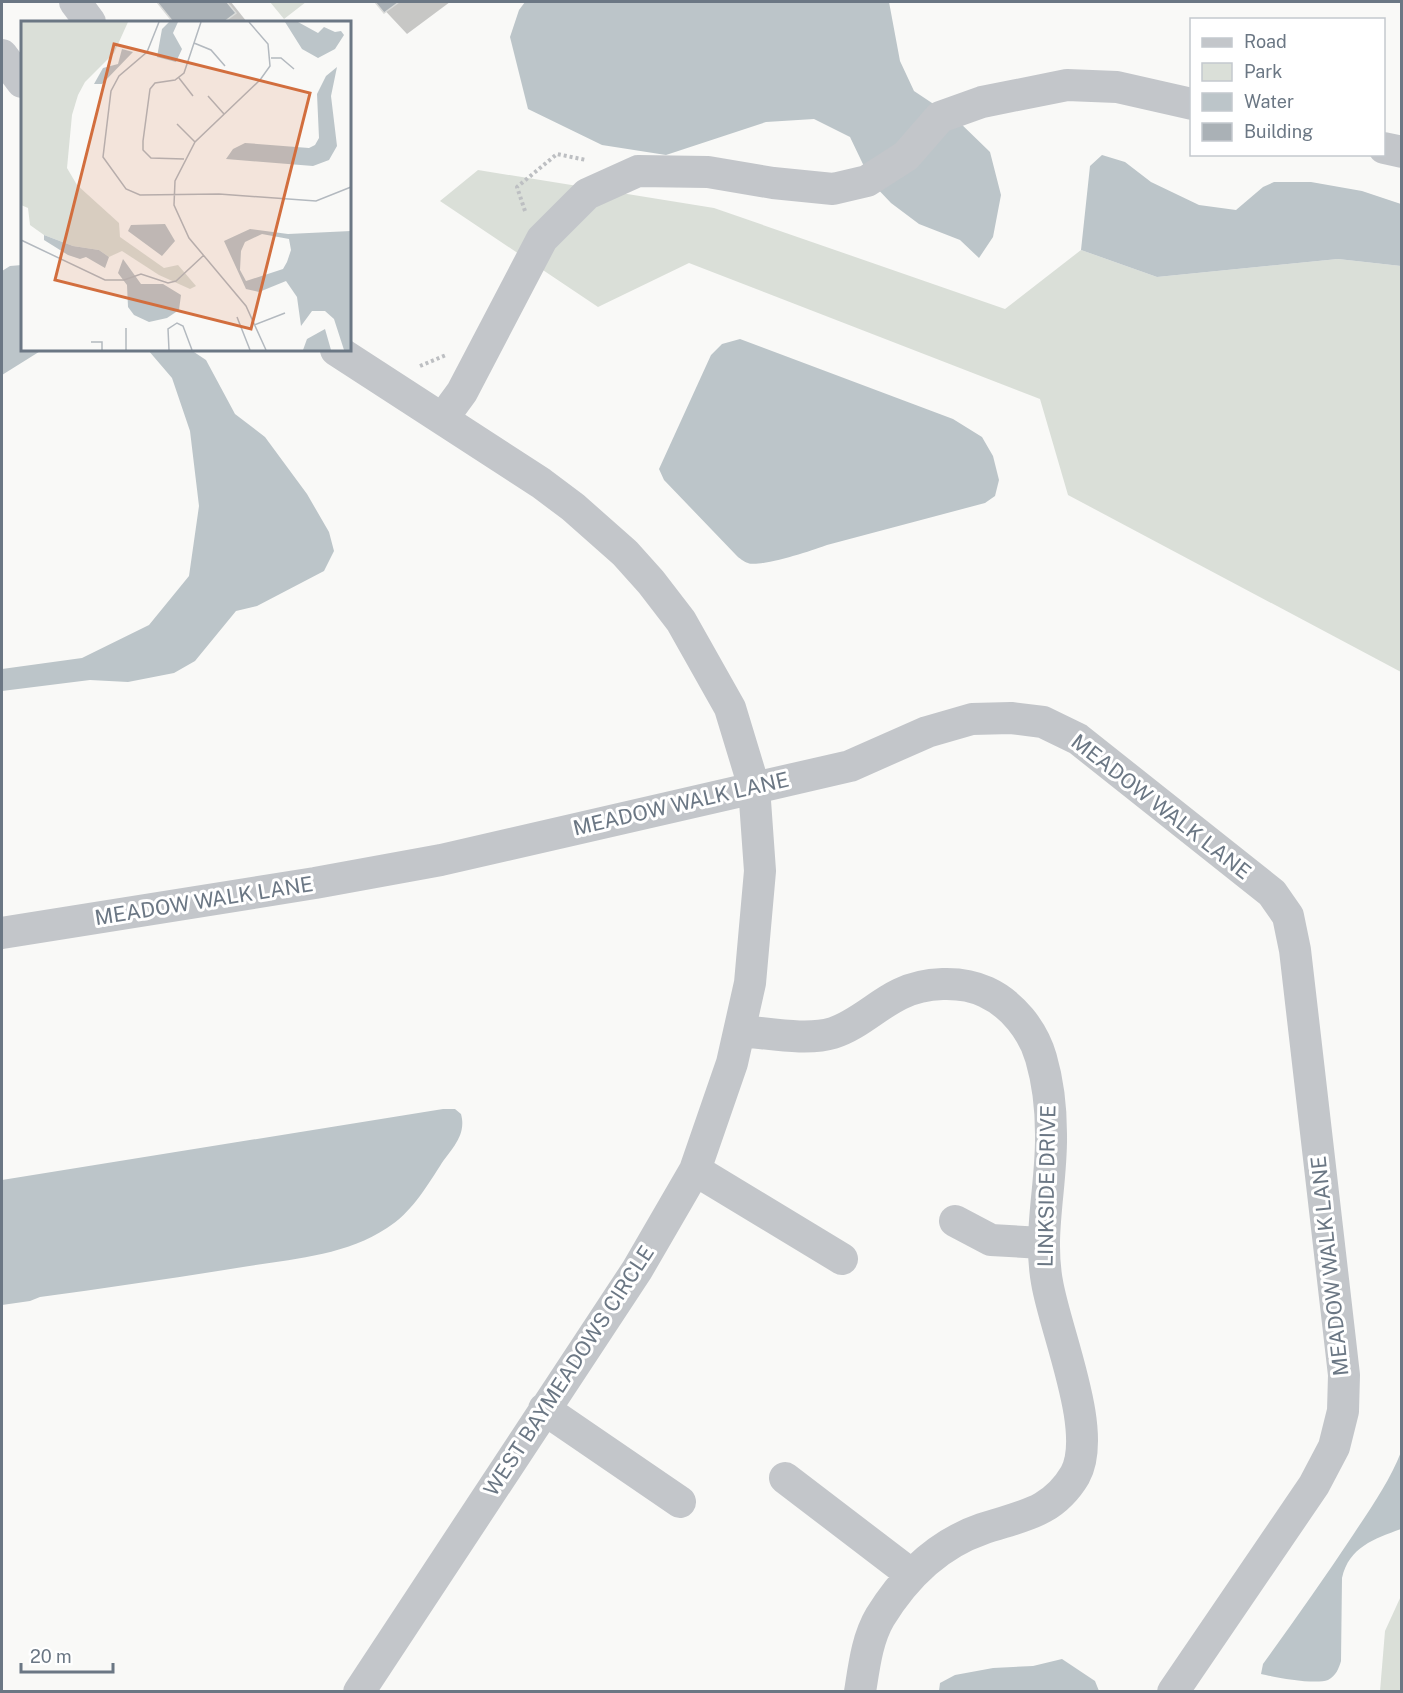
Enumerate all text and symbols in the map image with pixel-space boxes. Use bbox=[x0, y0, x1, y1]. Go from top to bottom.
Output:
legend bbox=[1190, 18, 1385, 156]
inset map bbox=[21, 21, 351, 351]
text: Road bbox=[1244, 31, 1287, 52]
text: Park bbox=[1244, 61, 1282, 82]
text: Water bbox=[1244, 91, 1294, 112]
text: Building bbox=[1244, 121, 1313, 142]
street label: MEADOW WALK LANE bbox=[1067, 729, 1256, 884]
street label: MEADOW WALK LANE bbox=[570, 766, 791, 841]
street label: MEADOW WALK LANE bbox=[93, 871, 315, 930]
street label: LINKSIDE DRIVE bbox=[1033, 1105, 1060, 1267]
street label: MEADOW WALK LANE bbox=[1306, 1155, 1353, 1377]
street label: WEST BAYMEADOWS CIRCLE bbox=[478, 1241, 659, 1501]
scale bar bbox=[21, 1636, 112, 1674]
text: 20 m bbox=[30, 1646, 72, 1667]

